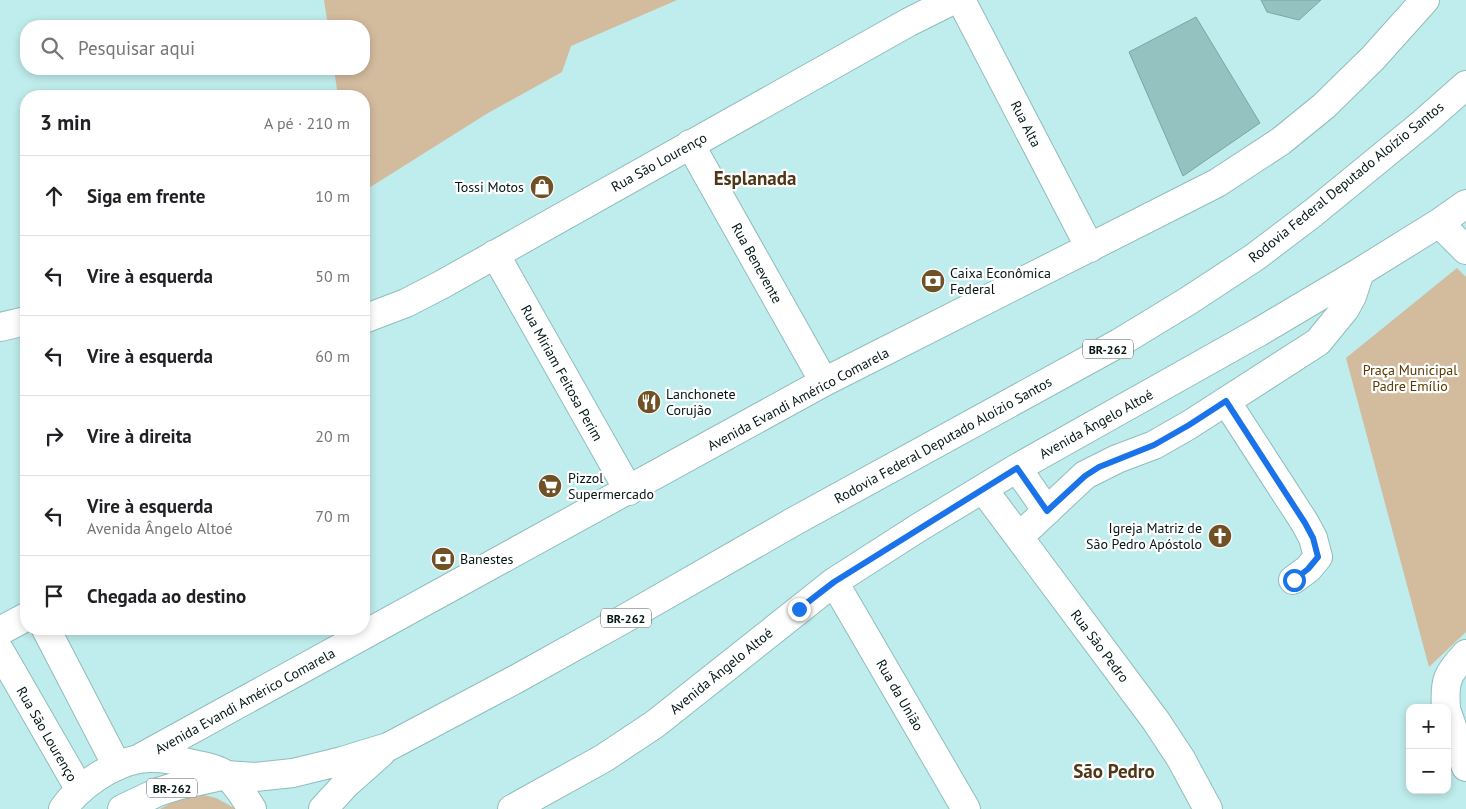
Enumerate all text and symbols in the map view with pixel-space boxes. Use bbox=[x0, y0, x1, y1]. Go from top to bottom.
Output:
search box bbox=[20, 20, 370, 75]
icon: search bbox=[38, 34, 66, 62]
text: Pesquisar aqui bbox=[78, 36, 195, 60]
street label: Rua Alta bbox=[1007, 98, 1045, 150]
street label: Rodovia Federal Deputado Aloízio Santos bbox=[1245, 98, 1447, 266]
text: 3 min bbox=[40, 109, 91, 136]
text: A pé · 210 m bbox=[264, 113, 350, 133]
street label: Rua São Lourenço bbox=[608, 128, 710, 196]
district label: Esplanada bbox=[714, 166, 796, 190]
shop icon: Tossi Motos bbox=[529, 174, 555, 200]
place label: Tossi Motos bbox=[455, 178, 524, 196]
icon: ahead bbox=[40, 182, 68, 210]
text: Siga em frente bbox=[87, 184, 205, 208]
text: 10 m bbox=[315, 186, 350, 206]
street label: Rua Benevente bbox=[727, 220, 787, 306]
icon: left bbox=[40, 262, 68, 290]
text: Vire à esquerda bbox=[87, 264, 213, 288]
place label: Caixa Econômica Federal bbox=[950, 264, 1051, 298]
text: 50 m bbox=[315, 266, 350, 286]
bank icon: Caixa Econômica Federal bbox=[920, 268, 946, 294]
street label: Rua Miriam Feitosa Perim bbox=[517, 302, 607, 444]
road number: BR-262 bbox=[1083, 339, 1133, 358]
icon: left bbox=[40, 342, 68, 370]
street label: Avenida Evandi Américo Comarela bbox=[704, 343, 892, 455]
text: Vire à esquerda bbox=[87, 344, 213, 368]
text: 60 m bbox=[315, 346, 350, 366]
park label: Praça Municipal Padre Emílio bbox=[1363, 361, 1457, 395]
street label: Rodovia Federal Deputado Aloízio Santos bbox=[831, 372, 1055, 507]
place label: Lanchonete Corujão bbox=[666, 385, 736, 419]
street label: Avenida Ângelo Altoé bbox=[1036, 385, 1156, 463]
restaurant icon: Lanchonete Corujão bbox=[636, 389, 662, 415]
icon: right bbox=[40, 422, 68, 450]
text: Vire à direita bbox=[87, 424, 192, 448]
text: 20 m bbox=[315, 426, 350, 446]
place label: Pizzol Supermercado bbox=[568, 469, 654, 503]
supermarket icon: Pizzol Supermercado bbox=[537, 473, 563, 499]
text: Vire à esquerda bbox=[87, 494, 213, 518]
icon: left bbox=[40, 502, 68, 530]
text: 70 m bbox=[315, 506, 350, 526]
text: Avenida Ângelo Altoé bbox=[87, 518, 233, 538]
place label: Igreja Matriz de São Pedro Apóstolo bbox=[1086, 519, 1202, 553]
church icon: Igreja Matriz de São Pedro Apóstolo bbox=[1207, 523, 1233, 549]
bank icon: Banestes bbox=[430, 546, 456, 572]
place label: Banestes bbox=[460, 550, 513, 568]
route start bbox=[1283, 569, 1306, 592]
icon: arrive bbox=[40, 582, 68, 610]
text: Chegada ao destino bbox=[87, 584, 246, 608]
route end bbox=[788, 598, 811, 621]
street label: Rua São Pedro bbox=[1067, 606, 1133, 686]
road number: BR-262 bbox=[601, 608, 651, 628]
street label: Avenida Ângelo Altoé bbox=[666, 624, 776, 718]
street label: Avenida Evandi Américo Comarela bbox=[152, 644, 338, 758]
street label: Rua da União bbox=[872, 656, 928, 734]
street label: Rua São Lourenço bbox=[13, 683, 81, 785]
map controls bbox=[1406, 704, 1451, 794]
button: + bbox=[1406, 704, 1451, 749]
button: − bbox=[1406, 749, 1451, 794]
district label: São Pedro bbox=[1073, 759, 1155, 783]
road number: BR-262 bbox=[147, 778, 197, 798]

